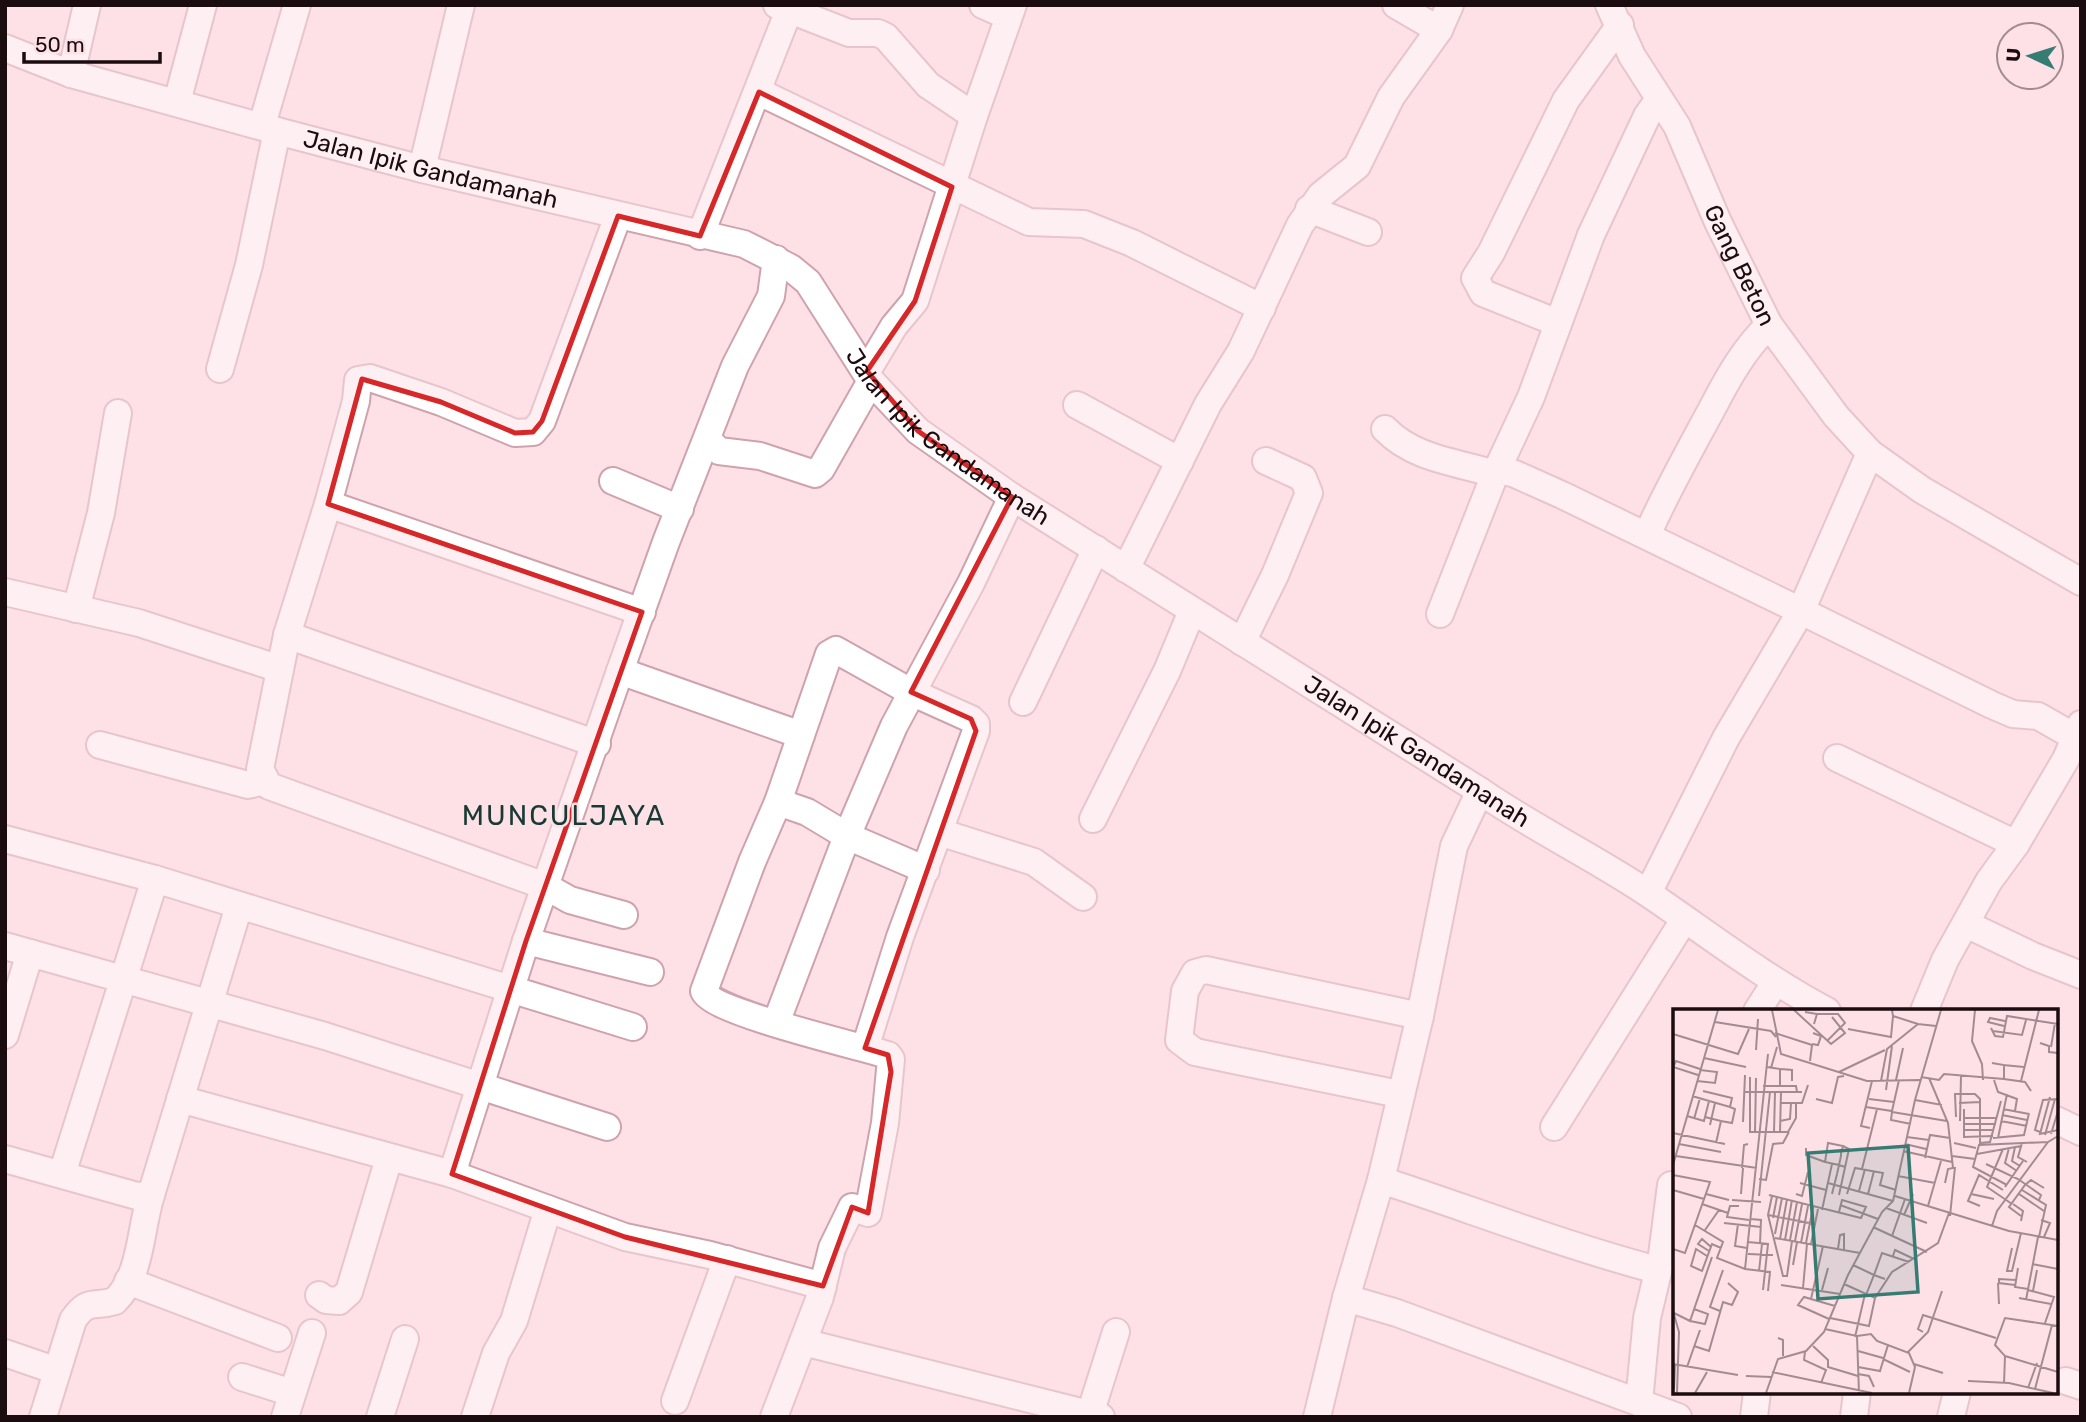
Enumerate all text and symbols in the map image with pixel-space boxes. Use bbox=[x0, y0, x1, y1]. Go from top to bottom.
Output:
scale bar bbox=[24, 21, 161, 65]
north arrow bbox=[1995, 21, 2065, 91]
text: 50 m bbox=[35, 32, 85, 57]
text: U bbox=[2002, 47, 2025, 63]
street label: Jalan Ipik Gandamanah bbox=[300, 124, 561, 214]
street label: Gang Beton bbox=[1698, 201, 1781, 331]
street label: Jalan Ipik Gandamanah bbox=[840, 343, 1055, 531]
street label: Jalan Ipik Gandamanah bbox=[1299, 670, 1535, 833]
district label: MUNCULJAYA bbox=[462, 799, 666, 832]
inset map bbox=[1673, 1009, 2058, 1394]

